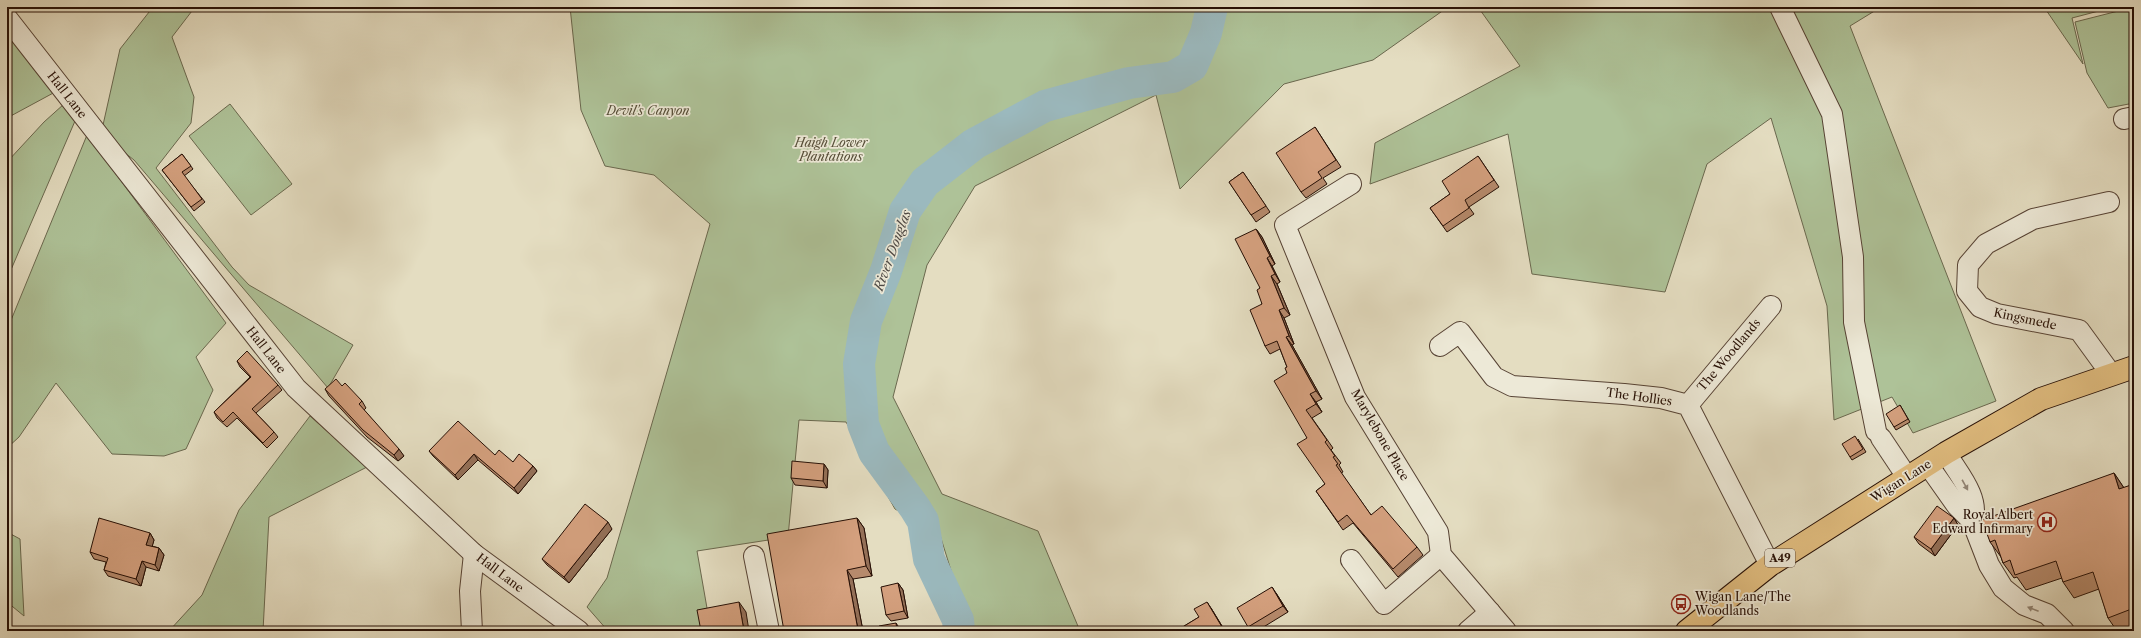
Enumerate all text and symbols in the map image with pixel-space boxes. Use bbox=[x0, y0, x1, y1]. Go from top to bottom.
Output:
street label: Hall Lane bbox=[44, 68, 90, 121]
park label: Devil's Canyon bbox=[605, 103, 690, 118]
park label: Haigh Lower Plantations bbox=[793, 135, 869, 164]
water label: River Douglas bbox=[870, 207, 914, 294]
street label: Kingsmede bbox=[1992, 305, 2058, 333]
street label: The Woodlands bbox=[1694, 315, 1763, 394]
street label: Hall Lane bbox=[243, 323, 289, 376]
street label: The Hollies bbox=[1605, 384, 1673, 409]
street label: Marylebone Place bbox=[1348, 386, 1413, 483]
street label: Wigan Lane bbox=[1867, 456, 1934, 506]
one-way arrow bbox=[1962, 480, 1969, 491]
place label: Royal Albert Edward Infirmary bbox=[1932, 507, 2034, 536]
hospital icon: Royal Albert Edward Infirmary bbox=[2036, 511, 2058, 533]
road number: A49 bbox=[1765, 549, 1795, 567]
street label: Hall Lane bbox=[474, 550, 527, 595]
place label: Wigan Lane/The Woodlands bbox=[1694, 589, 1791, 618]
bus stop icon: Wigan Lane/The Woodlands bbox=[1670, 593, 1692, 615]
one-way arrow bbox=[2026, 605, 2038, 611]

